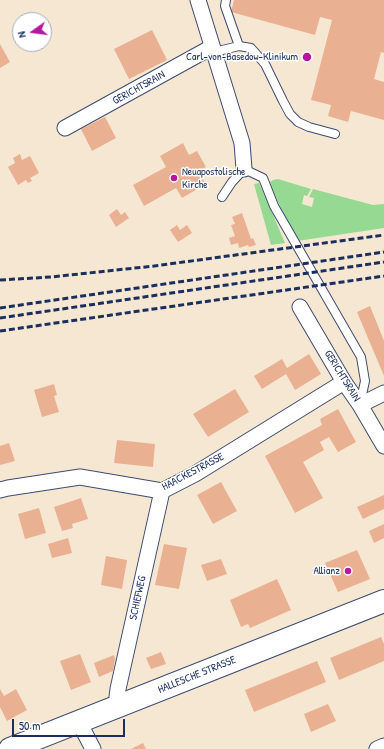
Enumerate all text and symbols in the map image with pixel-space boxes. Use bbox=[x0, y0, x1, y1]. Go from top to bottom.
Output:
north arrow bbox=[12, 12, 52, 52]
text: N bbox=[14, 30, 29, 39]
place label: Carl-von-Basedow-Klinikum bbox=[186, 50, 298, 64]
marker: Carl-von-Basedow-Klinikum bbox=[301, 51, 313, 63]
street label: GERICHTSRAIN bbox=[110, 68, 168, 108]
place label: Neuapostolische Kirche bbox=[182, 165, 245, 191]
marker: Neuapostolische Kirche bbox=[169, 173, 179, 183]
street label: GERICHTSRAIN bbox=[321, 348, 363, 404]
street label: HAACKESTRASSE bbox=[160, 450, 226, 494]
place label: Allianz bbox=[313, 564, 340, 578]
marker: Allianz bbox=[343, 566, 353, 576]
street label: SCHIEFWEG bbox=[127, 575, 149, 621]
street label: HALLESCHE STRASSE bbox=[156, 653, 238, 697]
scale bar bbox=[14, 711, 127, 737]
text: 50 m bbox=[19, 717, 40, 734]

